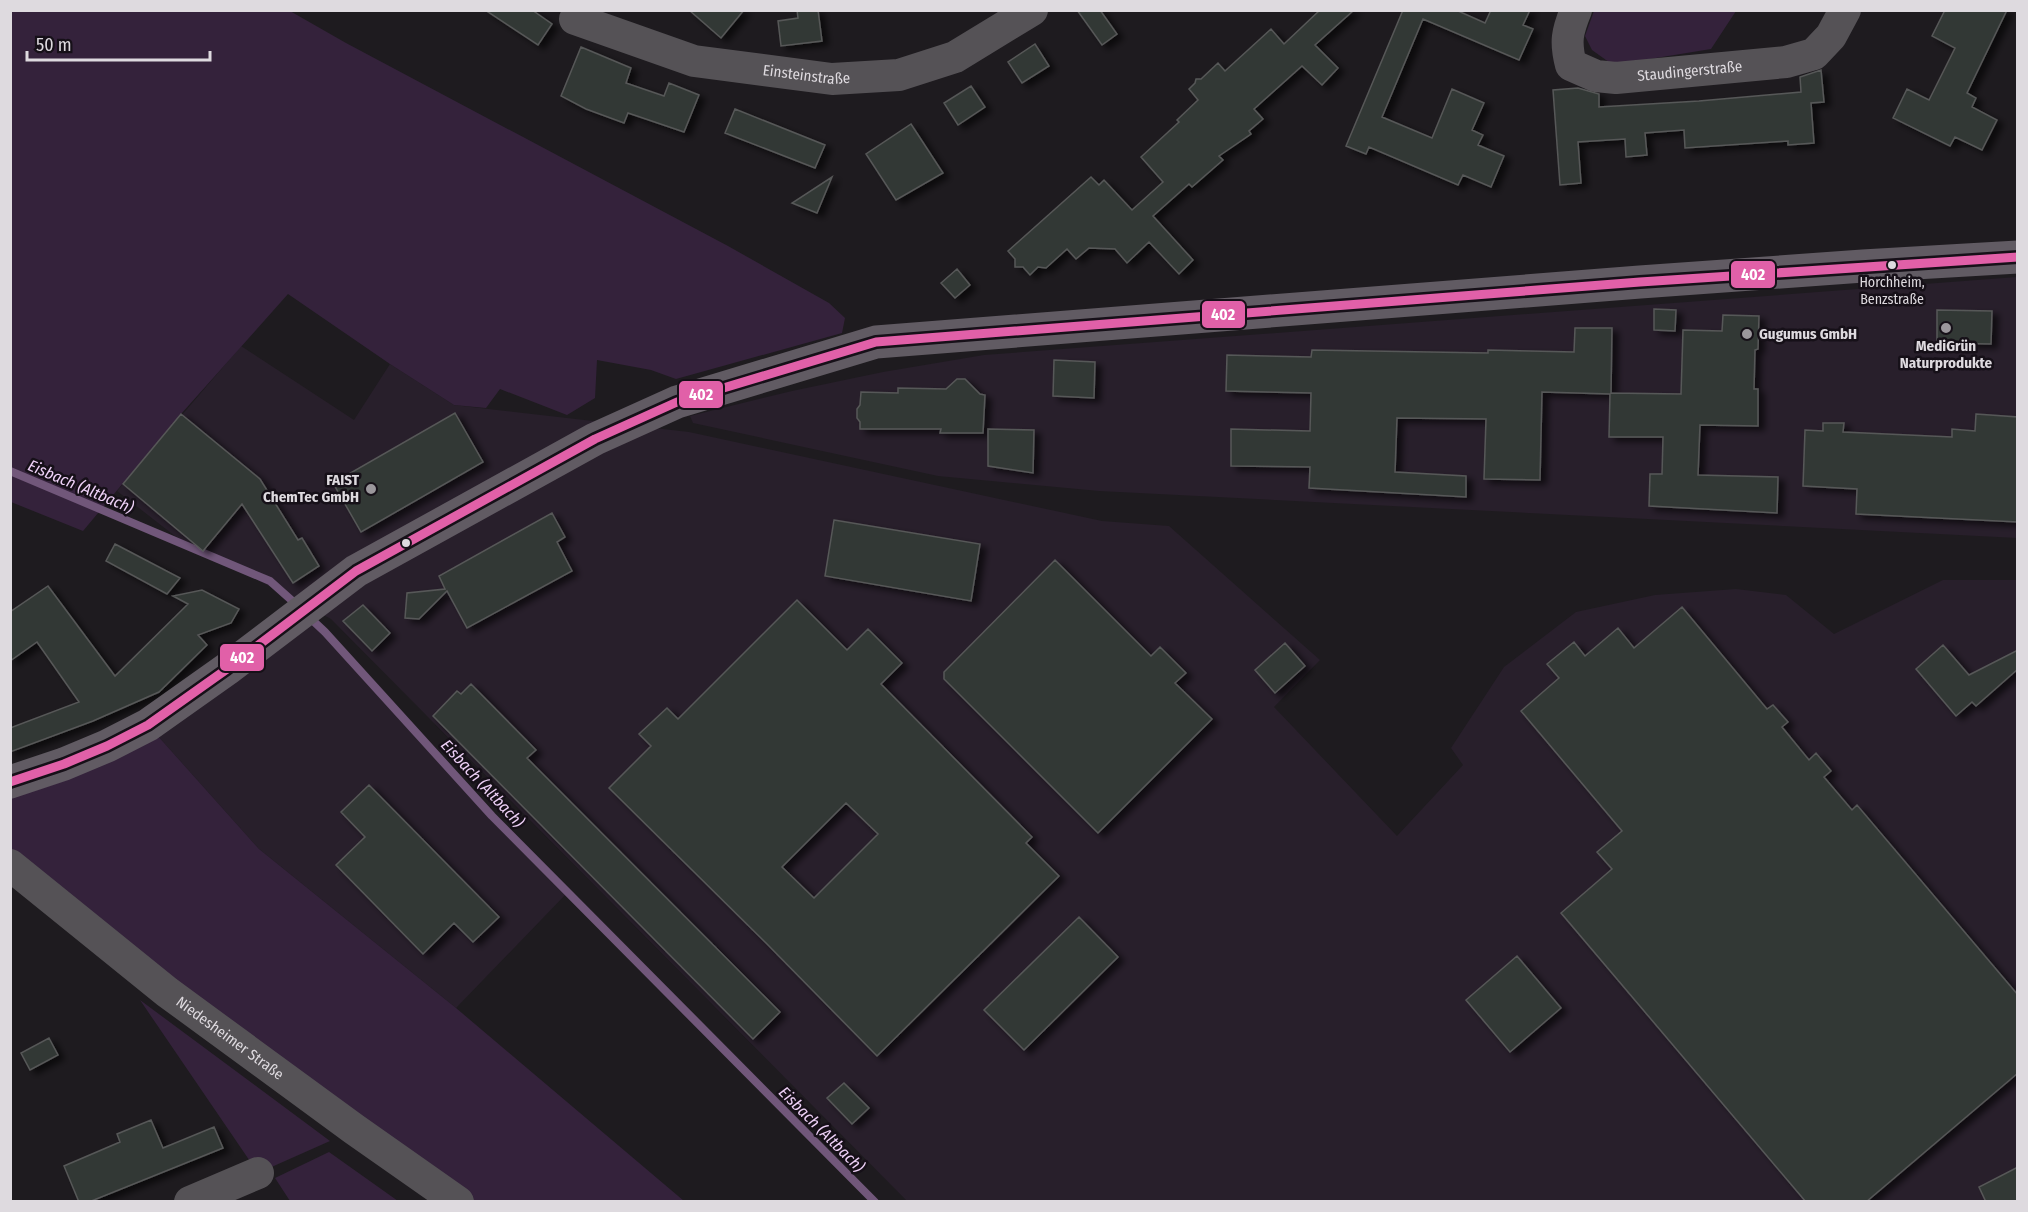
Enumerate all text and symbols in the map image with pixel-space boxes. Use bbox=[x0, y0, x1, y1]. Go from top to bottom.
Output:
scale bar bbox=[27, 24, 210, 62]
text: 50 m bbox=[36, 34, 72, 56]
street label: Staudingerstraße bbox=[1636, 57, 1743, 85]
street label: Einsteinstraße bbox=[762, 61, 851, 88]
marker: Horchheim, Benzstraße bbox=[1886, 259, 1898, 271]
line badge: 402 bbox=[1730, 260, 1776, 289]
text: 402 bbox=[1741, 265, 1766, 284]
place label: Horchheim, Benzstraße bbox=[1859, 274, 1925, 308]
line badge: 402 bbox=[1201, 300, 1246, 329]
text: 402 bbox=[1211, 305, 1236, 324]
marker: MediGrün Naturprodukte bbox=[1939, 321, 1953, 335]
place label: Gugumus GmbH bbox=[1759, 325, 1857, 343]
marker: Gugumus GmbH bbox=[1740, 327, 1754, 341]
place label: MediGrün Naturprodukte bbox=[1900, 337, 1993, 372]
line badge: 402 bbox=[678, 380, 724, 409]
text: 402 bbox=[689, 385, 714, 404]
water label: Eisbach (Altbach) bbox=[25, 456, 137, 517]
place label: FAIST ChemTec GmbH bbox=[263, 471, 360, 506]
marker: FAIST ChemTec GmbH bbox=[364, 482, 378, 496]
unlabelled marker bbox=[400, 537, 412, 549]
line badge: 402 bbox=[219, 643, 265, 672]
text: 402 bbox=[230, 648, 255, 667]
water label: Eisbach (Altbach) bbox=[437, 736, 528, 831]
street label: Niedesheimer Straße bbox=[173, 993, 287, 1084]
water label: Eisbach (Altbach) bbox=[775, 1083, 869, 1176]

